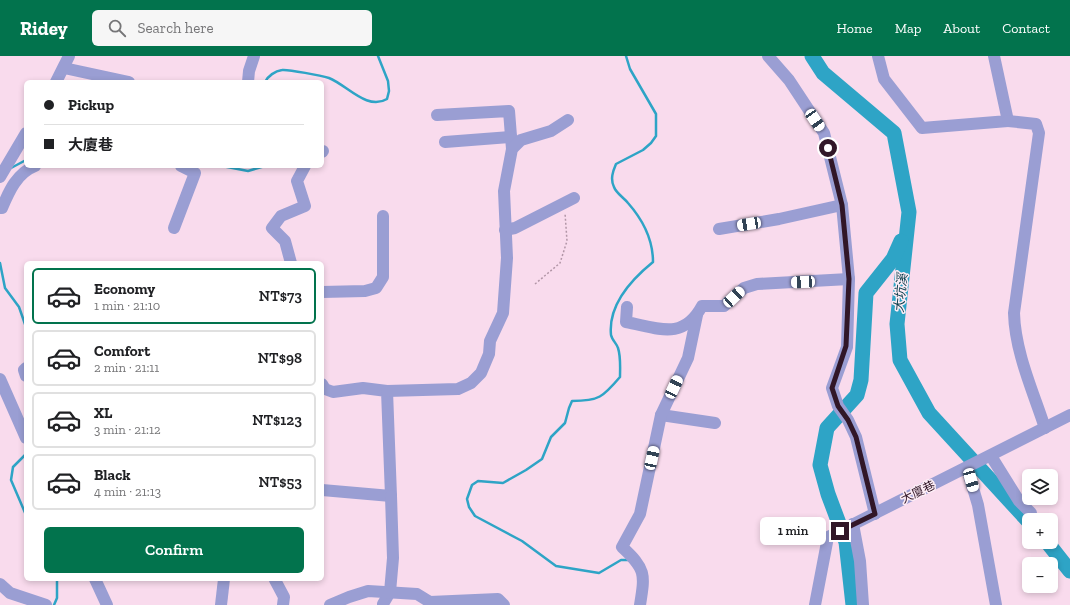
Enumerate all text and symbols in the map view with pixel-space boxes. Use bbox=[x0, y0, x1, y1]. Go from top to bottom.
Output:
search box bbox=[92, 10, 372, 46]
text: Ridey bbox=[20, 17, 68, 40]
icon: search bbox=[106, 17, 128, 39]
text: Search here bbox=[138, 19, 214, 37]
text: Home bbox=[837, 20, 873, 37]
text: Map bbox=[895, 20, 921, 37]
text: About bbox=[943, 20, 980, 37]
text: Contact bbox=[1002, 20, 1050, 37]
text: Pickup bbox=[68, 96, 114, 114]
car bbox=[803, 107, 827, 133]
text: 大廈巷 bbox=[68, 136, 113, 154]
route start bbox=[819, 139, 837, 157]
car bbox=[736, 216, 762, 232]
water label: 大坑溪 bbox=[891, 271, 910, 313]
car bbox=[791, 275, 815, 289]
icon: car bbox=[46, 278, 82, 314]
text: Economy bbox=[94, 280, 155, 298]
car bbox=[721, 284, 747, 310]
text: NT$73 bbox=[259, 287, 302, 305]
text: 1 min · 21:10 bbox=[94, 298, 160, 313]
icon: car bbox=[46, 340, 82, 376]
text: Comfort bbox=[94, 342, 150, 360]
text: NT$98 bbox=[258, 349, 302, 367]
text: 2 min · 21:11 bbox=[94, 360, 159, 375]
car bbox=[663, 374, 685, 400]
icon: car bbox=[46, 402, 82, 438]
text: XL bbox=[94, 404, 112, 422]
text: NT$123 bbox=[252, 411, 302, 429]
text: 3 min · 21:12 bbox=[94, 422, 161, 437]
car bbox=[644, 445, 660, 471]
icon: car bbox=[46, 464, 82, 500]
text: Black bbox=[94, 466, 131, 484]
car bbox=[962, 467, 980, 493]
map controls bbox=[1022, 469, 1058, 593]
button: layers bbox=[1022, 469, 1058, 505]
text: NT$53 bbox=[258, 473, 302, 491]
street label: 大廈巷 bbox=[899, 478, 937, 506]
text: 4 min · 21:13 bbox=[94, 484, 161, 499]
button: + bbox=[1022, 513, 1058, 549]
callout: 1 min bbox=[760, 517, 826, 545]
route end bbox=[831, 522, 849, 540]
text: 1 min bbox=[778, 523, 808, 538]
button: Confirm bbox=[44, 527, 304, 573]
button: − bbox=[1022, 557, 1058, 593]

